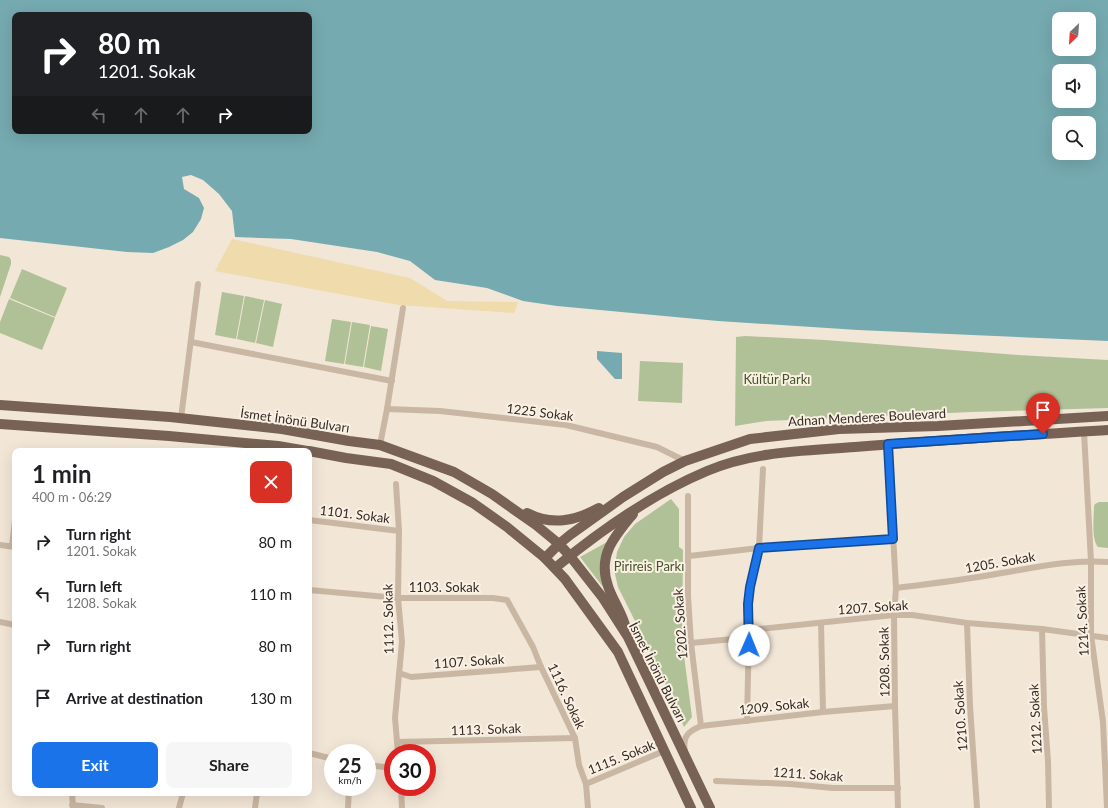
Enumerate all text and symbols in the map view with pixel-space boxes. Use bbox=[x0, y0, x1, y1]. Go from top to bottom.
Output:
north arrow bbox=[1052, 12, 1096, 56]
map controls bbox=[1052, 12, 1096, 160]
text: 80 m bbox=[98, 26, 161, 60]
icon: right bbox=[32, 28, 84, 80]
text: 1201. Sokak bbox=[98, 60, 196, 82]
button: sound bbox=[1052, 64, 1096, 108]
icon: left bbox=[88, 104, 110, 126]
icon: ahead bbox=[130, 104, 152, 126]
icon: ahead bbox=[172, 104, 194, 126]
icon: right bbox=[214, 104, 236, 126]
button: search bbox=[1052, 116, 1096, 160]
park label: Kültür Parkı bbox=[744, 371, 810, 387]
pin bbox=[1026, 393, 1060, 434]
icon: arrive bbox=[1032, 399, 1054, 421]
street label: 1225 Sokak bbox=[506, 400, 575, 424]
street label: İsmet İnönü Bulvarı bbox=[239, 404, 351, 436]
street label: Adnan Menderes Boulevard bbox=[788, 405, 946, 429]
text: 1 min bbox=[32, 459, 92, 488]
button: close bbox=[250, 461, 292, 503]
text: 400 m · 06:29 bbox=[32, 489, 112, 505]
street label: 1101. Sokak bbox=[319, 502, 391, 526]
text: Turn right bbox=[66, 525, 131, 543]
icon: right bbox=[32, 531, 54, 553]
text: 80 m bbox=[258, 533, 292, 551]
text: 1201. Sokak bbox=[66, 543, 137, 559]
street label: 1205. Sokak bbox=[964, 548, 1037, 576]
park label: Pirireis Parkı bbox=[614, 558, 684, 574]
text: Turn left bbox=[66, 577, 122, 595]
street label: 1103. Sokak bbox=[409, 579, 480, 595]
icon: left bbox=[32, 583, 54, 605]
street label: 1112. Sokak bbox=[379, 583, 397, 654]
text: 110 m bbox=[250, 585, 292, 603]
street label: 1214. Sokak bbox=[1072, 585, 1092, 657]
street label: 1202. Sokak bbox=[670, 588, 690, 660]
text: 1208. Sokak bbox=[66, 595, 137, 611]
street label: 1207. Sokak bbox=[837, 597, 909, 617]
street label: İsmet İnönü Bulvarı bbox=[626, 619, 690, 725]
position arrow bbox=[728, 624, 770, 666]
street label: 1208. Sokak bbox=[875, 626, 893, 697]
icon: right bbox=[32, 635, 54, 657]
text: Turn right bbox=[66, 637, 131, 655]
text: 80 m bbox=[258, 637, 292, 655]
street label: 1107. Sokak bbox=[433, 651, 505, 671]
street label: 1116. Sokak bbox=[545, 661, 589, 732]
street label: 1210. Sokak bbox=[950, 680, 970, 752]
street label: 1212. Sokak bbox=[1025, 683, 1045, 755]
icon: arrive bbox=[32, 687, 54, 709]
text: Arrive at destination bbox=[66, 689, 203, 707]
text: 130 m bbox=[250, 689, 292, 707]
street label: 1209. Sokak bbox=[738, 694, 810, 718]
street label: 1113. Sokak bbox=[450, 720, 522, 738]
street label: 1115. Sokak bbox=[585, 736, 657, 778]
button: Exit bbox=[32, 742, 158, 788]
button: Share bbox=[166, 742, 292, 788]
speed limit sign: 30 bbox=[384, 744, 436, 796]
text: 25 bbox=[338, 753, 362, 777]
street label: 1211. Sokak bbox=[772, 764, 844, 784]
text: km/h bbox=[338, 774, 362, 786]

